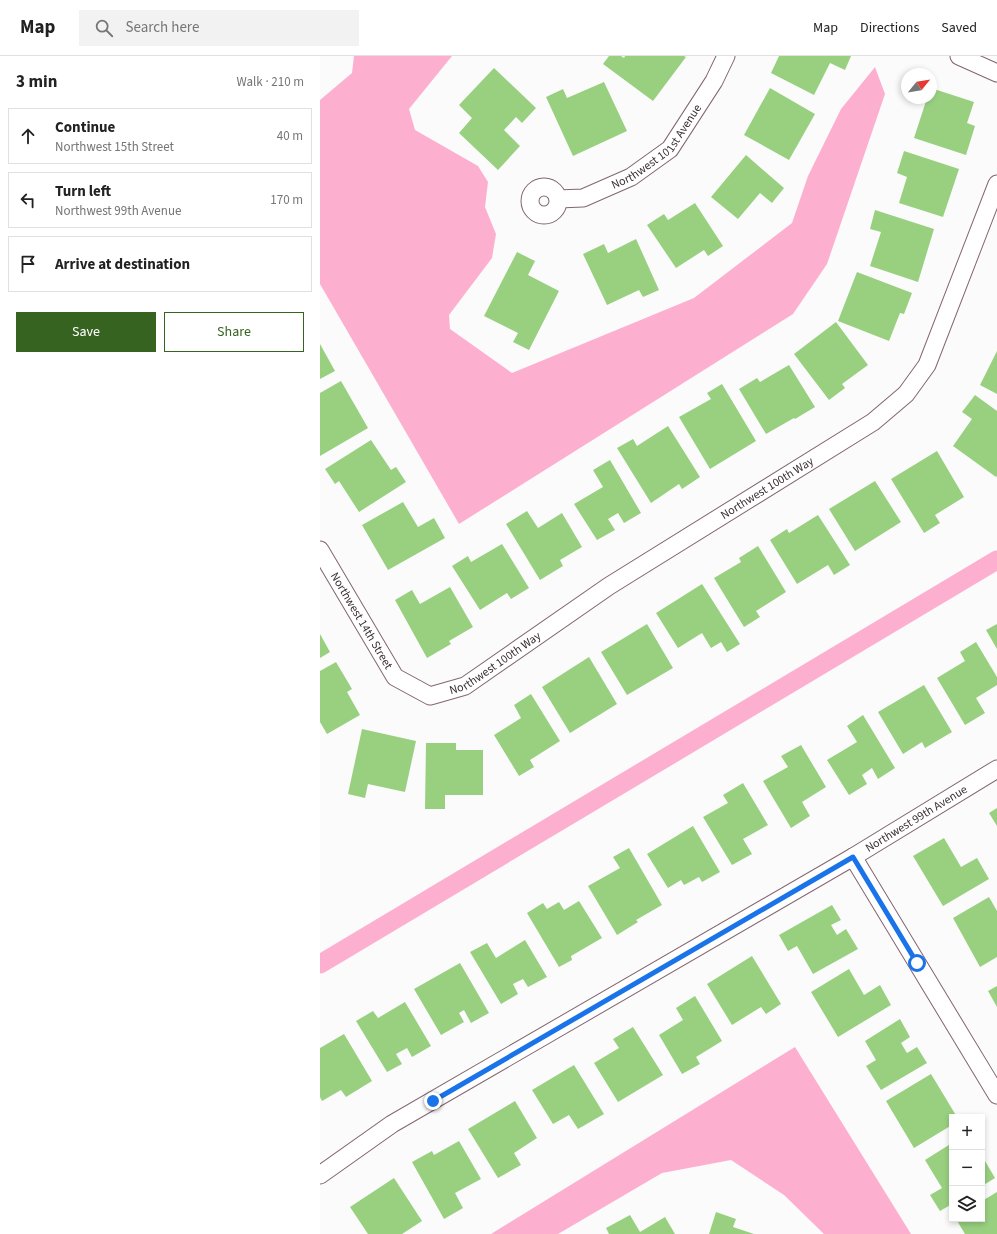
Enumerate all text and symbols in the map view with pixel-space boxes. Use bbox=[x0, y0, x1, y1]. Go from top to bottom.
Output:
search box bbox=[79, 10, 359, 46]
text: Map bbox=[20, 14, 55, 41]
icon: search bbox=[93, 17, 115, 39]
text: Search here bbox=[125, 17, 199, 38]
text: Map bbox=[813, 18, 838, 38]
text: Directions bbox=[860, 18, 919, 38]
text: Saved bbox=[941, 18, 977, 38]
north arrow bbox=[901, 68, 937, 104]
text: 3 min bbox=[16, 70, 57, 94]
text: Walk · 210 m bbox=[236, 73, 304, 91]
street label: Northwest 101st Avenue bbox=[608, 101, 705, 193]
text: Continue bbox=[55, 117, 115, 138]
icon: ahead bbox=[17, 125, 39, 147]
text: 40 m bbox=[277, 127, 303, 145]
text: Northwest 15th Street bbox=[55, 138, 174, 156]
text: Turn left bbox=[55, 181, 111, 202]
icon: left bbox=[17, 189, 39, 211]
text: 170 m bbox=[270, 191, 303, 209]
text: Northwest 99th Avenue bbox=[55, 202, 181, 220]
icon: arrive bbox=[17, 253, 39, 275]
text: Arrive at destination bbox=[55, 254, 190, 275]
button: Save bbox=[16, 312, 156, 352]
button: Share bbox=[164, 312, 304, 352]
street label: Northwest 100th Way bbox=[717, 452, 817, 523]
street label: Northwest 14th Street bbox=[326, 569, 397, 672]
street label: Northwest 100th Way bbox=[447, 627, 545, 699]
street label: Northwest 99th Avenue bbox=[862, 781, 970, 856]
route start bbox=[908, 954, 926, 972]
route end bbox=[424, 1092, 442, 1110]
map controls bbox=[949, 1114, 985, 1222]
button: + bbox=[949, 1114, 985, 1150]
button: − bbox=[949, 1150, 985, 1186]
button: layers bbox=[949, 1186, 985, 1222]

